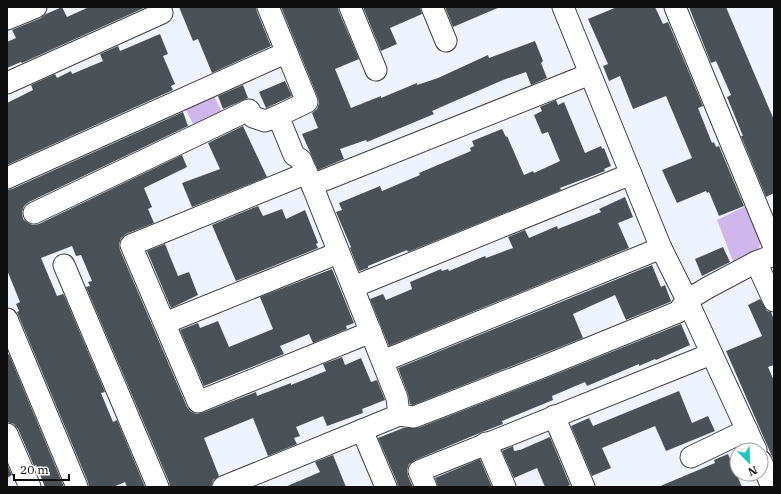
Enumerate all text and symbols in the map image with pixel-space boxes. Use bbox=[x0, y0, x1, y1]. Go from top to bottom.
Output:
north arrow bbox=[729, 442, 769, 482]
scale bar bbox=[14, 456, 69, 482]
text: 20 m bbox=[20, 462, 49, 477]
text: N bbox=[746, 463, 760, 479]

